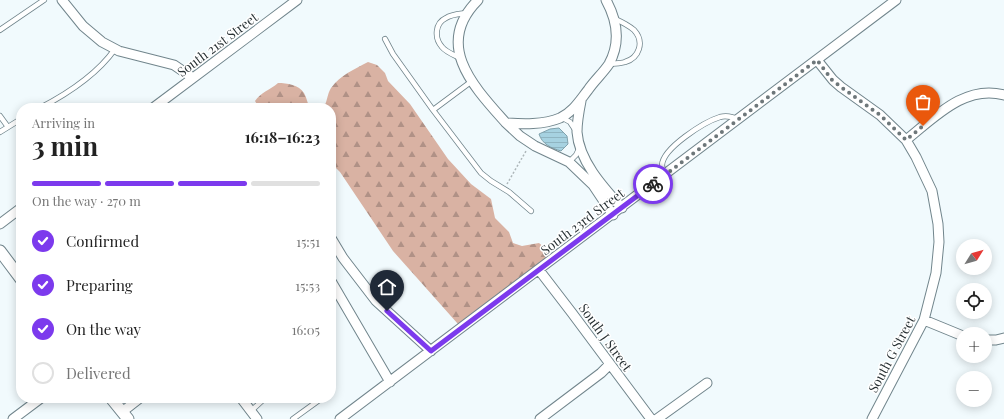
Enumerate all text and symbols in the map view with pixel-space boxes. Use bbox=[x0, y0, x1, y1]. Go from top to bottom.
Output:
street label: South 21st Street bbox=[173, 8, 261, 80]
pin bbox=[906, 85, 940, 126]
icon: bag bbox=[912, 91, 934, 113]
text: Arriving in bbox=[32, 114, 95, 131]
text: 16:18–16:23 bbox=[245, 127, 320, 147]
text: 3 min bbox=[32, 128, 98, 163]
courier bbox=[633, 164, 673, 204]
icon: bike bbox=[642, 173, 664, 195]
street label: South 23rd Street bbox=[537, 184, 628, 258]
text: On the way · 270 m bbox=[32, 192, 141, 209]
icon: check bbox=[32, 230, 54, 252]
text: Confirmed bbox=[66, 231, 139, 251]
text: 15:51 bbox=[296, 233, 320, 250]
north arrow bbox=[956, 239, 992, 275]
map controls bbox=[956, 239, 992, 407]
pin bbox=[370, 270, 404, 311]
icon: check bbox=[32, 274, 54, 296]
text: Preparing bbox=[66, 275, 133, 295]
icon: home bbox=[376, 276, 398, 298]
text: 15:53 bbox=[295, 277, 320, 294]
button: locate bbox=[956, 283, 992, 319]
street label: South J Street bbox=[576, 300, 636, 374]
street label: South G Street bbox=[864, 312, 919, 395]
icon: check bbox=[32, 318, 54, 340]
text: On the way bbox=[66, 319, 141, 339]
text: 16:05 bbox=[292, 321, 320, 338]
button: + bbox=[956, 327, 992, 363]
text: Delivered bbox=[66, 363, 131, 383]
button: − bbox=[956, 371, 992, 407]

